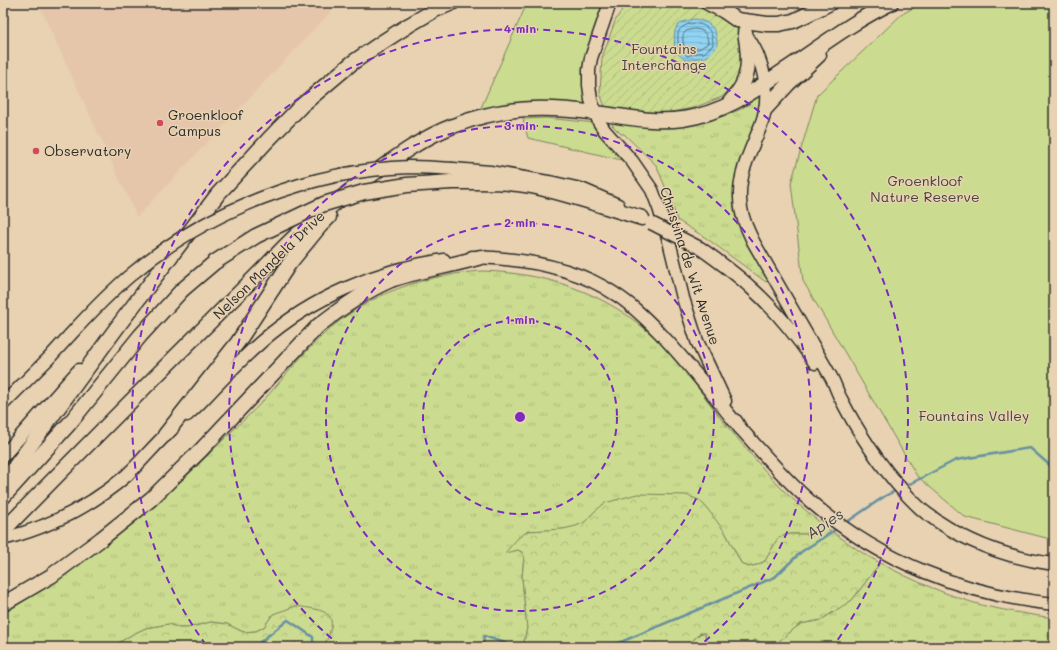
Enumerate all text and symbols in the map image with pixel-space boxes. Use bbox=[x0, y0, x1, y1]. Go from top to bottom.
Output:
text: 4 min bbox=[504, 20, 536, 36]
park label: Fountains Interchange bbox=[621, 39, 707, 74]
place label: Groenkloof Campus bbox=[168, 105, 244, 140]
text: 3 min bbox=[504, 117, 536, 133]
marker: Groenkloof Campus bbox=[155, 118, 165, 128]
place label: Observatory bbox=[44, 141, 131, 160]
marker: Observatory bbox=[31, 146, 41, 156]
park label: Groenkloof Nature Reserve bbox=[870, 171, 980, 206]
street label: Christina de Wit Avenue bbox=[656, 184, 725, 347]
street label: Nelson Mandela Drive bbox=[209, 206, 329, 323]
text: 2 min bbox=[504, 214, 536, 230]
text: 1 min bbox=[505, 311, 535, 327]
park label: Fountains Valley bbox=[919, 406, 1029, 425]
centre of rings bbox=[513, 410, 527, 424]
water label: Apies bbox=[802, 503, 847, 543]

